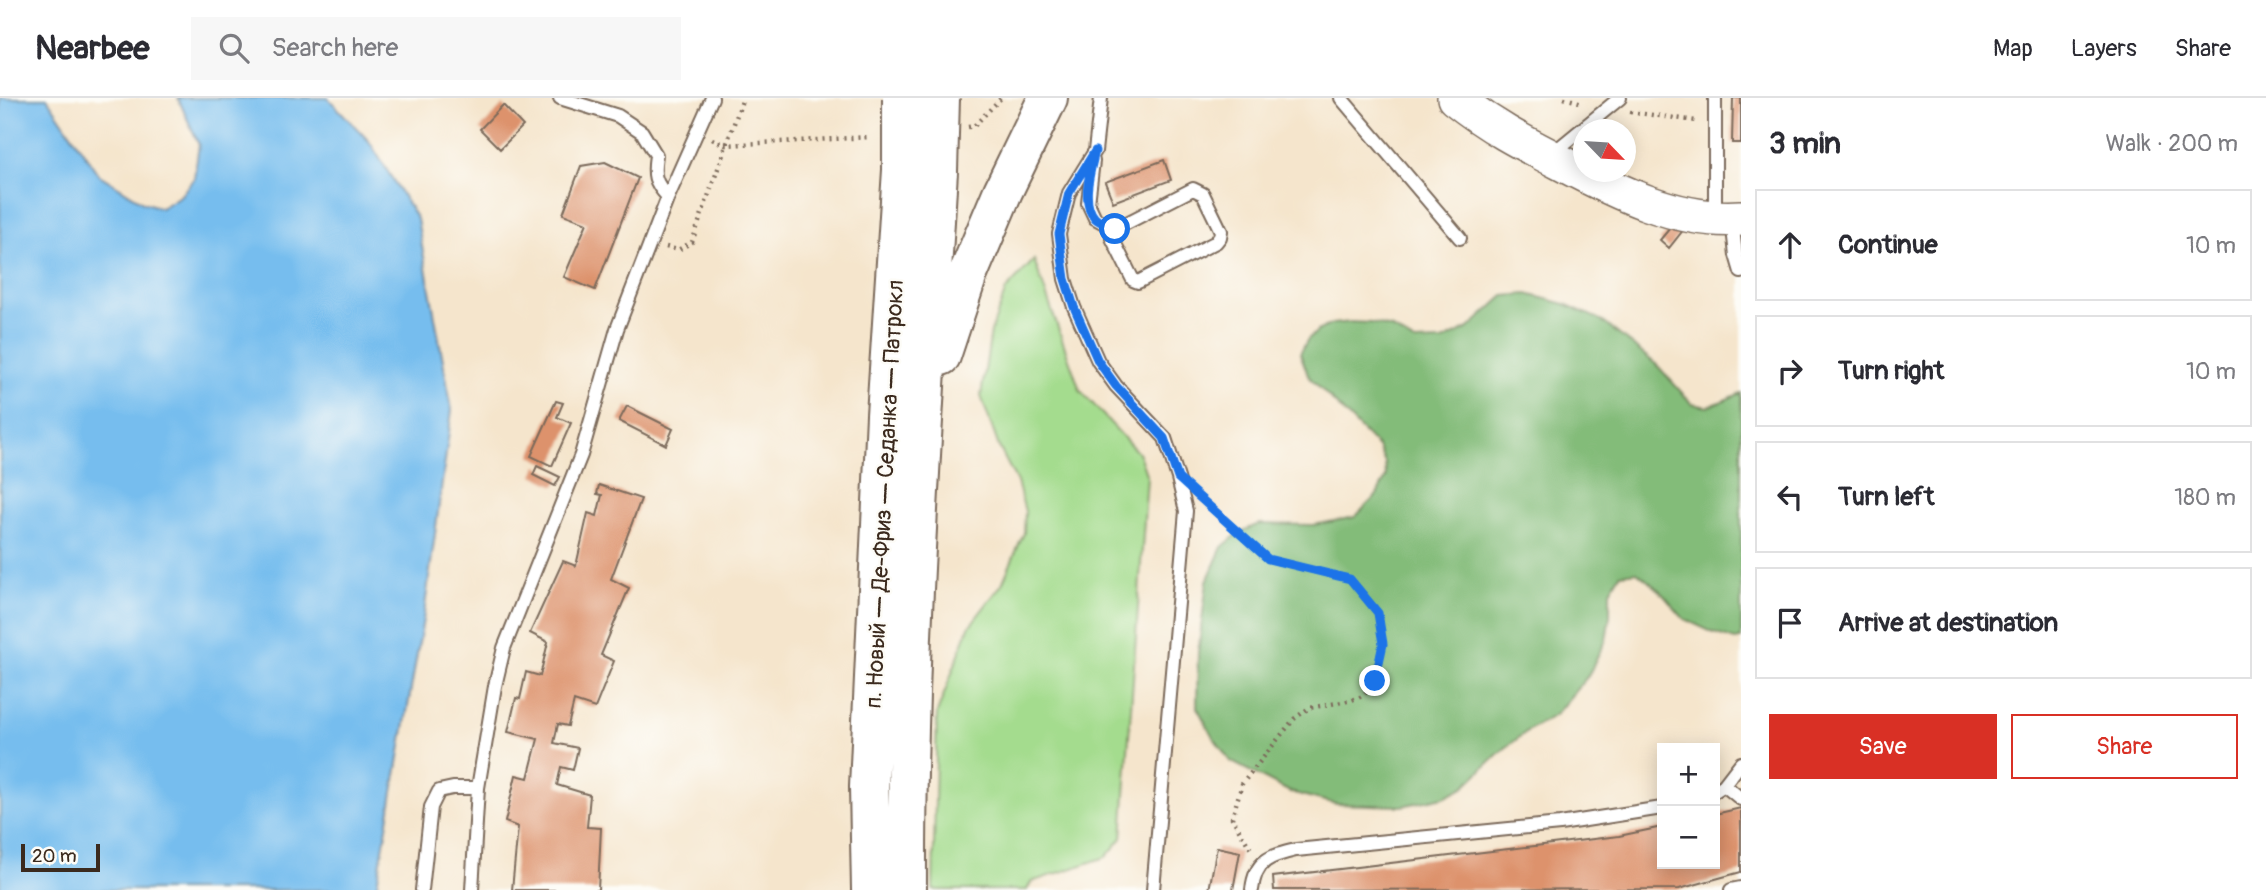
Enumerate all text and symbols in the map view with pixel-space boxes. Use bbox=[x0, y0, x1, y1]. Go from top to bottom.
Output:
search box bbox=[191, 17, 681, 80]
text: Nearbee bbox=[35, 28, 149, 69]
icon: search bbox=[215, 29, 253, 67]
text: Search here bbox=[271, 32, 398, 64]
text: Map bbox=[1993, 34, 2033, 63]
text: Layers bbox=[2071, 34, 2137, 63]
text: Share bbox=[2175, 34, 2231, 63]
north arrow bbox=[1573, 119, 1636, 182]
text: 3 min bbox=[1769, 125, 1841, 162]
text: Walk · 200 m bbox=[2105, 129, 2238, 158]
route start bbox=[1099, 213, 1130, 244]
icon: ahead bbox=[1771, 226, 1809, 264]
text: Continue bbox=[1838, 229, 1938, 261]
text: 10 m bbox=[2186, 231, 2236, 260]
street label: п. Новый — Де-Фриз — Седанка — Патрокл bbox=[859, 279, 910, 709]
icon: right bbox=[1771, 352, 1809, 390]
text: Turn right bbox=[1838, 355, 1944, 387]
text: 10 m bbox=[2186, 357, 2236, 386]
icon: left bbox=[1771, 478, 1809, 516]
text: Turn left bbox=[1838, 481, 1934, 513]
text: 180 m bbox=[2174, 483, 2236, 512]
icon: arrive bbox=[1771, 604, 1809, 642]
text: Arrive at destination bbox=[1838, 607, 2058, 639]
route end bbox=[1359, 665, 1390, 696]
button: Save bbox=[1769, 714, 1997, 779]
button: Share bbox=[2011, 714, 2238, 779]
map controls bbox=[1657, 743, 1720, 869]
button: + bbox=[1657, 743, 1720, 806]
button: − bbox=[1657, 806, 1720, 869]
scale bar bbox=[21, 841, 100, 873]
text: 20 m bbox=[32, 844, 77, 868]

